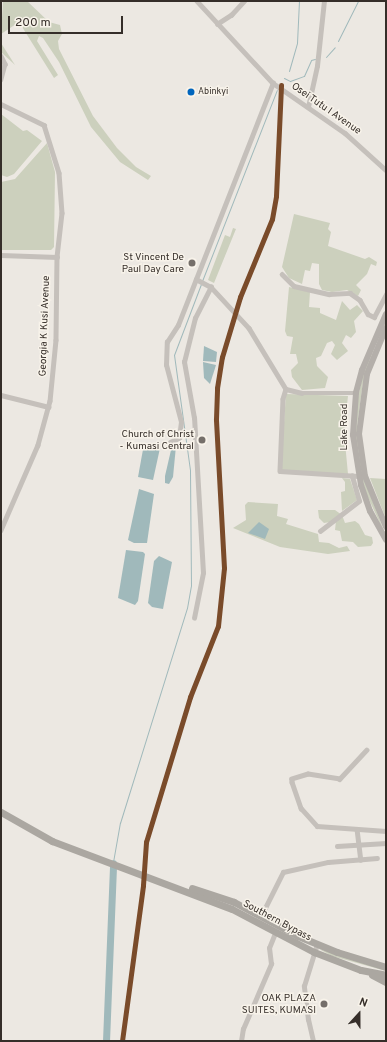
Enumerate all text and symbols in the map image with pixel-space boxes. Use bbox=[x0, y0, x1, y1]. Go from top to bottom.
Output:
scale bar bbox=[10, 8, 125, 34]
text: 200 m bbox=[15, 15, 51, 31]
street label: Osei Tutu I Avenue bbox=[289, 80, 363, 138]
marker: Abinkyi bbox=[186, 87, 196, 97]
place label: Abinkyi bbox=[198, 87, 228, 97]
place label: St Vincent De Paul Day Care bbox=[122, 251, 184, 274]
marker: St Vincent De Paul Day Care bbox=[187, 258, 197, 268]
street label: Georgia K Kusi Avenue bbox=[37, 275, 53, 377]
street label: Lake Road bbox=[339, 404, 351, 450]
place label: Church of Christ - Kumasi Central bbox=[120, 428, 194, 452]
marker: Church of Christ - Kumasi Central bbox=[197, 435, 207, 445]
street label: Southern Bypass bbox=[241, 898, 313, 944]
place label: OAK PLAZA SUITES, KUMASI bbox=[242, 992, 316, 1016]
north arrow bbox=[339, 994, 379, 1034]
text: N bbox=[357, 995, 369, 1011]
marker: OAK PLAZA SUITES, KUMASI bbox=[319, 999, 329, 1009]

